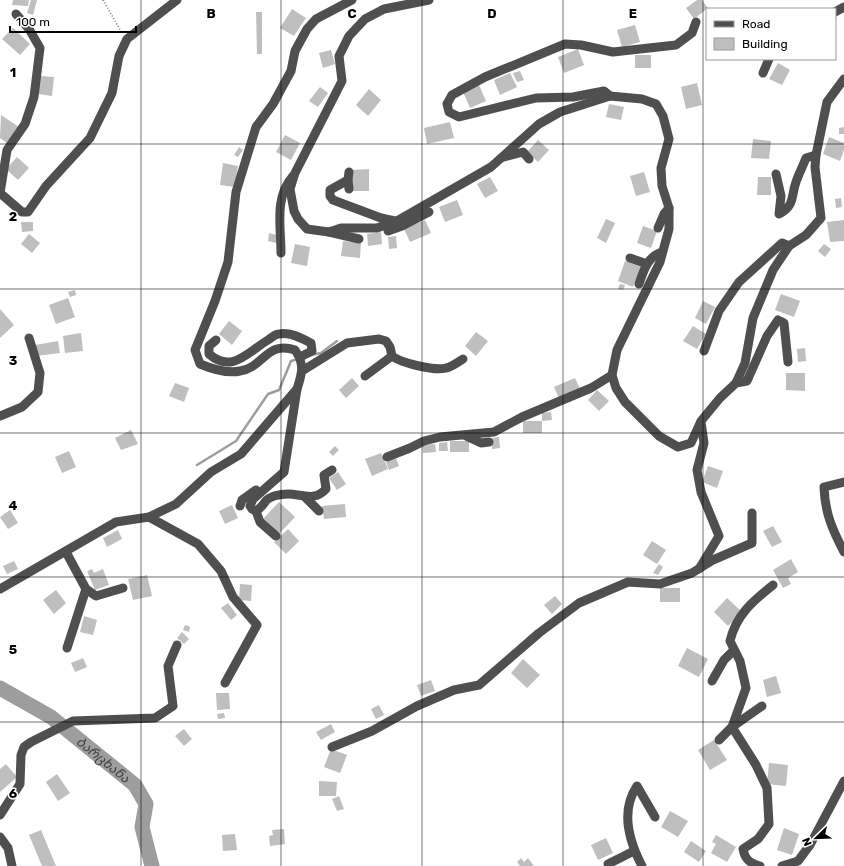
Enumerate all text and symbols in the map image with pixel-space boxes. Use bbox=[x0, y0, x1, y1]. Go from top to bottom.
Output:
text: B bbox=[206, 6, 216, 21]
text: C bbox=[347, 6, 357, 21]
text: D bbox=[487, 6, 497, 21]
text: E bbox=[629, 6, 637, 21]
scale bar bbox=[10, 8, 136, 34]
legend bbox=[706, 8, 836, 60]
text: 100 m bbox=[16, 15, 50, 29]
text: Road bbox=[742, 17, 770, 31]
text: Building bbox=[742, 37, 788, 51]
text: 1 bbox=[10, 65, 16, 80]
text: 2 bbox=[9, 209, 17, 224]
text: 3 bbox=[9, 353, 18, 368]
text: 4 bbox=[9, 498, 18, 513]
text: 5 bbox=[9, 642, 17, 657]
water label: ბარცხანა bbox=[74, 733, 134, 786]
text: 6 bbox=[9, 786, 18, 801]
north arrow bbox=[796, 818, 836, 858]
text: N bbox=[800, 835, 815, 848]

